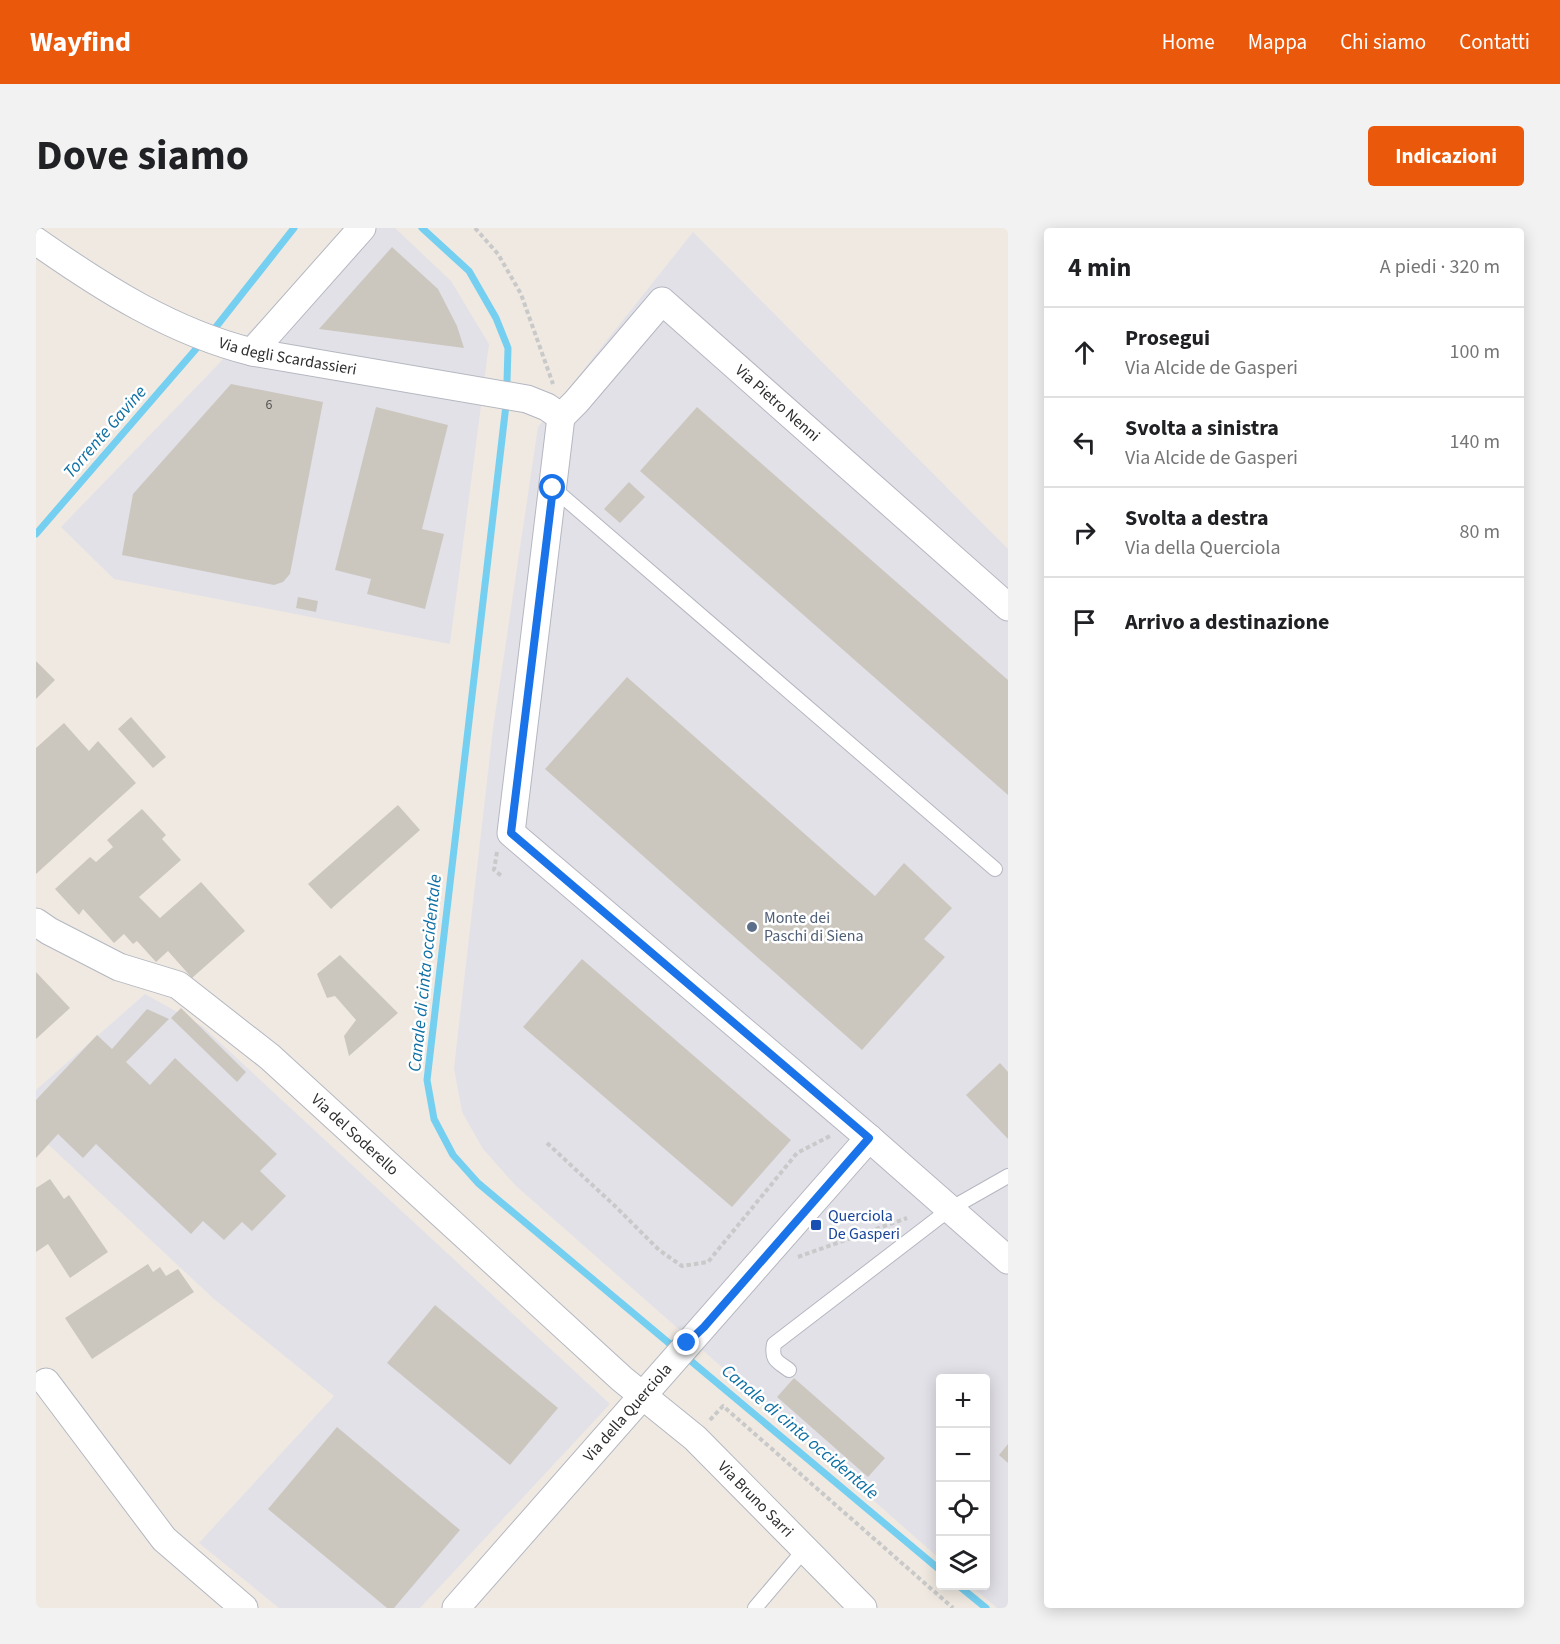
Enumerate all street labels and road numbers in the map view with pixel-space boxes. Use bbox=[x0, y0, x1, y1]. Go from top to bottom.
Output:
street label: Via degli Scardassieri bbox=[215, 332, 358, 381]
street label: Via Pietro Nenni bbox=[730, 360, 825, 447]
street label: Via del Soderello bbox=[306, 1089, 404, 1180]
street label: Via della Querciola bbox=[578, 1359, 677, 1467]
street label: Via Bruno Sarri bbox=[713, 1456, 798, 1542]

